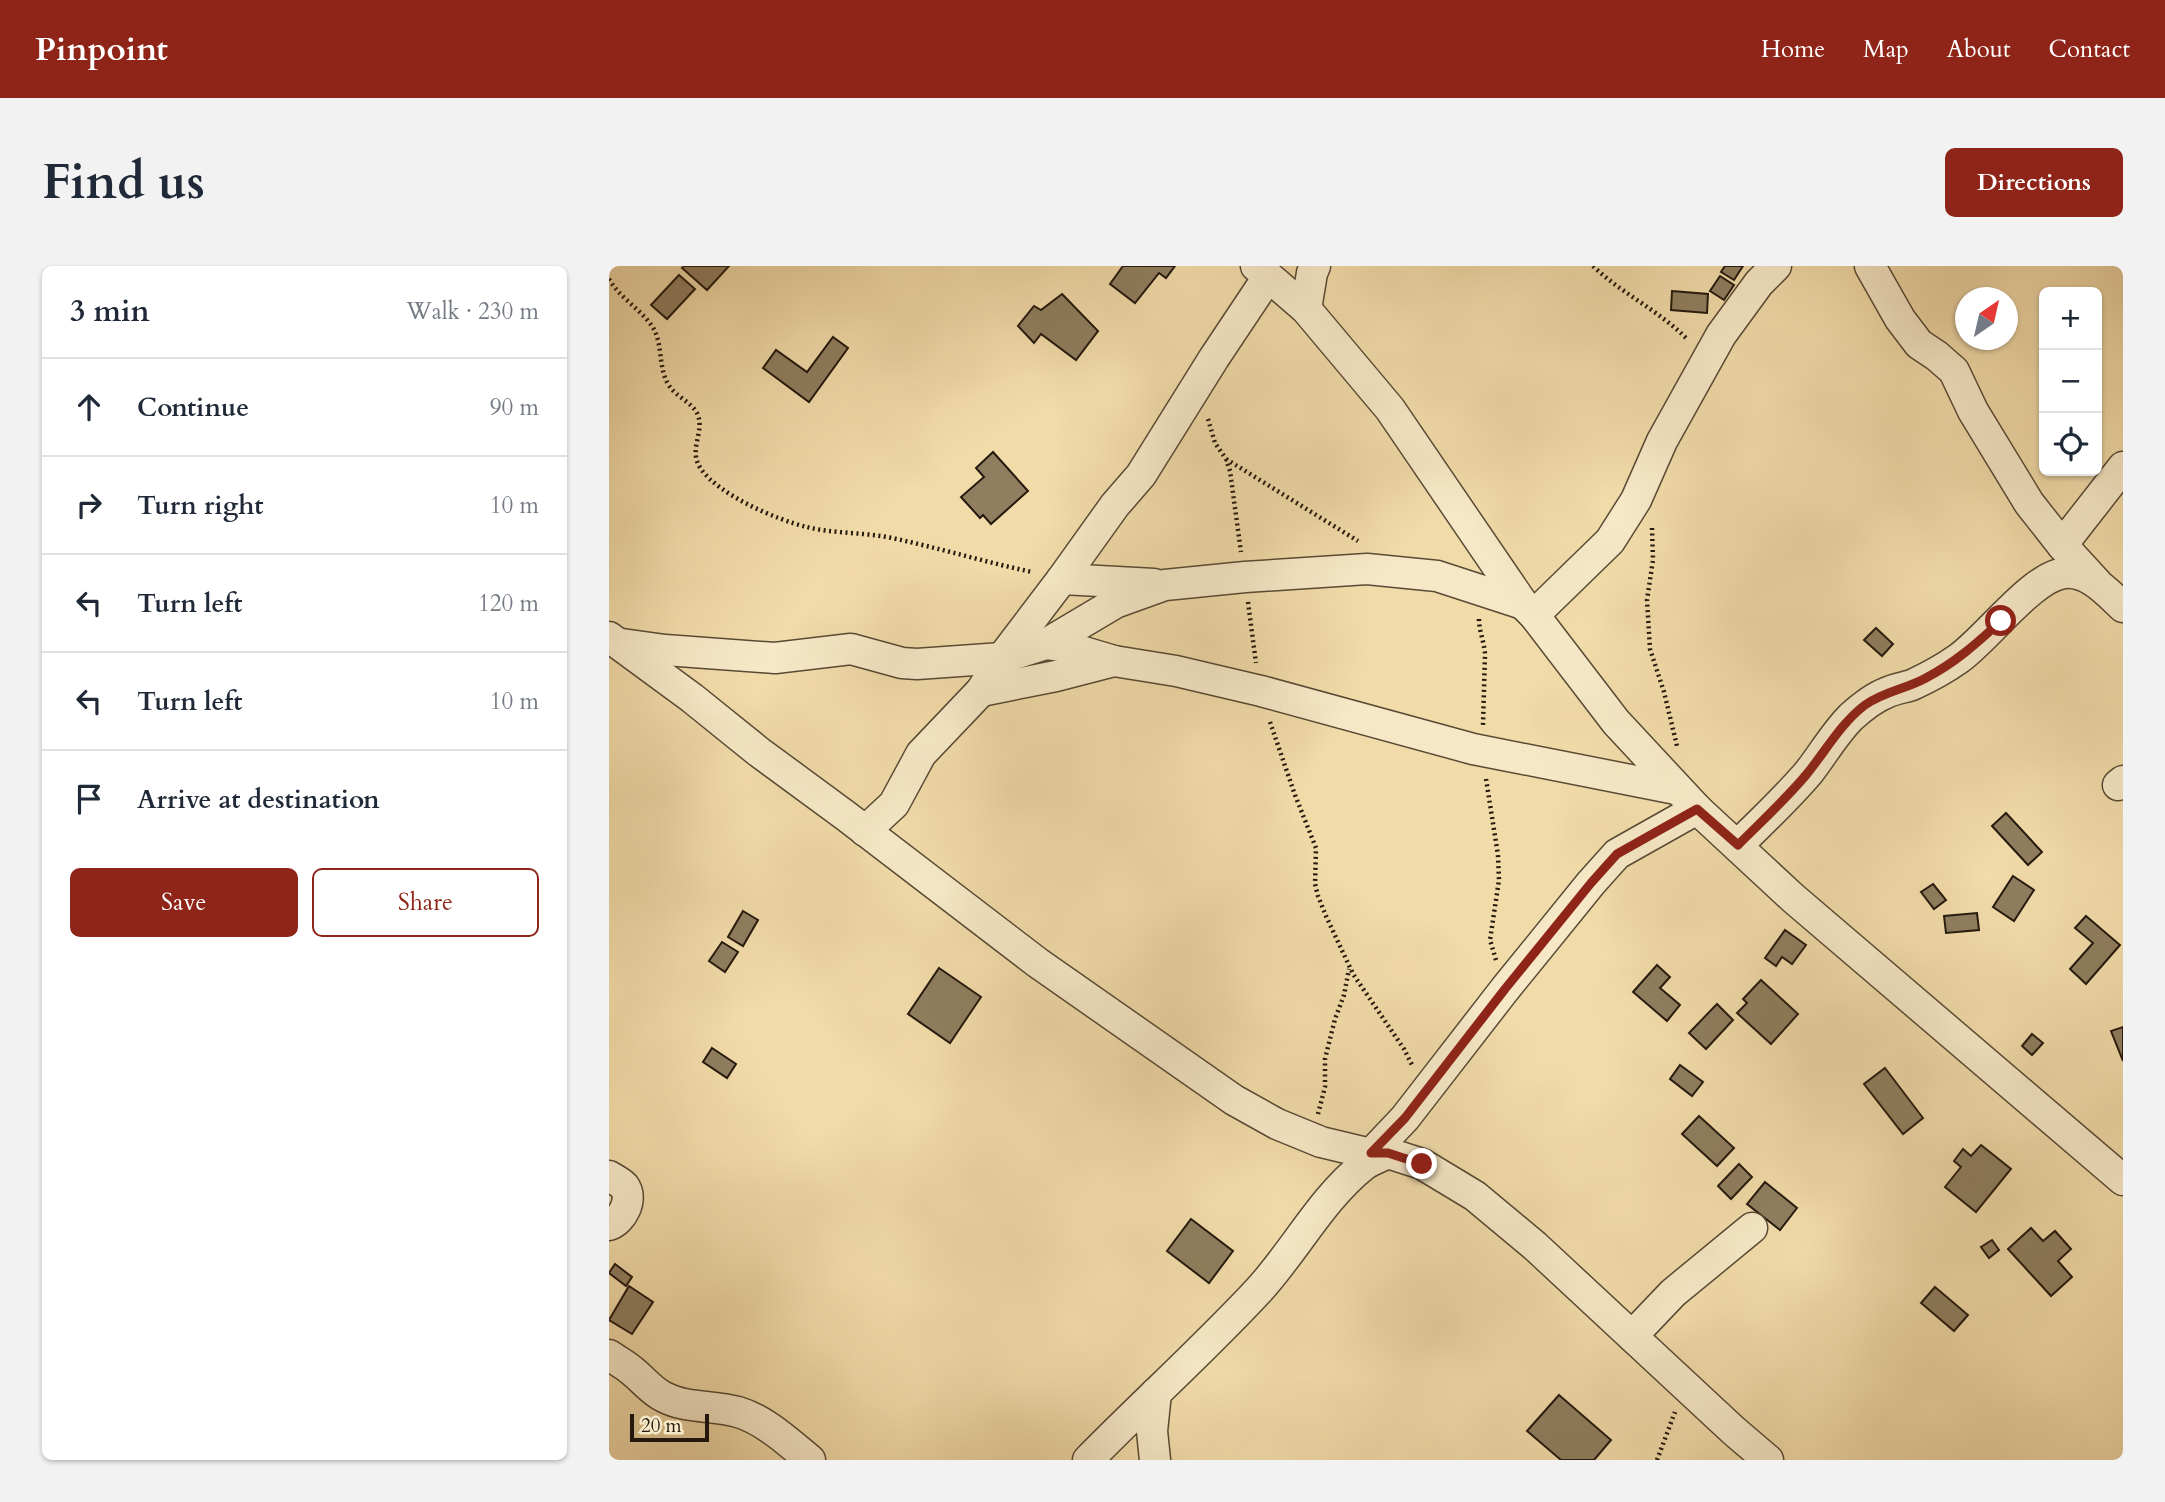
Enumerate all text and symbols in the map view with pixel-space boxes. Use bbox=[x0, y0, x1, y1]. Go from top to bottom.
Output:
text: Pinpoint bbox=[35, 27, 168, 72]
text: Home bbox=[1761, 33, 1825, 66]
text: Map bbox=[1863, 33, 1909, 66]
text: About bbox=[1947, 33, 2011, 66]
text: Contact bbox=[2049, 33, 2130, 66]
button: Directions bbox=[1945, 148, 2123, 217]
text: Find us bbox=[42, 149, 205, 216]
north arrow bbox=[1955, 287, 2018, 350]
map controls bbox=[2039, 287, 2102, 476]
button: + bbox=[2039, 287, 2102, 350]
text: 3 min bbox=[70, 291, 150, 332]
text: Walk · 230 m bbox=[406, 296, 539, 327]
button: − bbox=[2039, 350, 2102, 413]
icon: ahead bbox=[70, 388, 108, 426]
text: Continue bbox=[137, 390, 249, 425]
text: 90 m bbox=[490, 392, 539, 423]
button: locate bbox=[2039, 413, 2102, 476]
icon: right bbox=[70, 486, 108, 524]
text: Turn right bbox=[137, 488, 264, 523]
text: 10 m bbox=[490, 490, 539, 521]
icon: left bbox=[70, 584, 108, 622]
text: Turn left bbox=[137, 586, 242, 621]
text: 120 m bbox=[478, 588, 539, 619]
route start bbox=[1985, 605, 2016, 636]
icon: left bbox=[70, 682, 108, 720]
text: Turn left bbox=[137, 684, 242, 719]
text: 10 m bbox=[490, 686, 539, 717]
icon: arrive bbox=[70, 780, 108, 818]
text: Arrive at destination bbox=[137, 782, 380, 817]
button: Save bbox=[70, 868, 298, 937]
button: Share bbox=[312, 868, 539, 937]
route end bbox=[1406, 1148, 1437, 1179]
scale bar bbox=[630, 1411, 709, 1443]
text: 20 m bbox=[641, 1413, 682, 1439]

